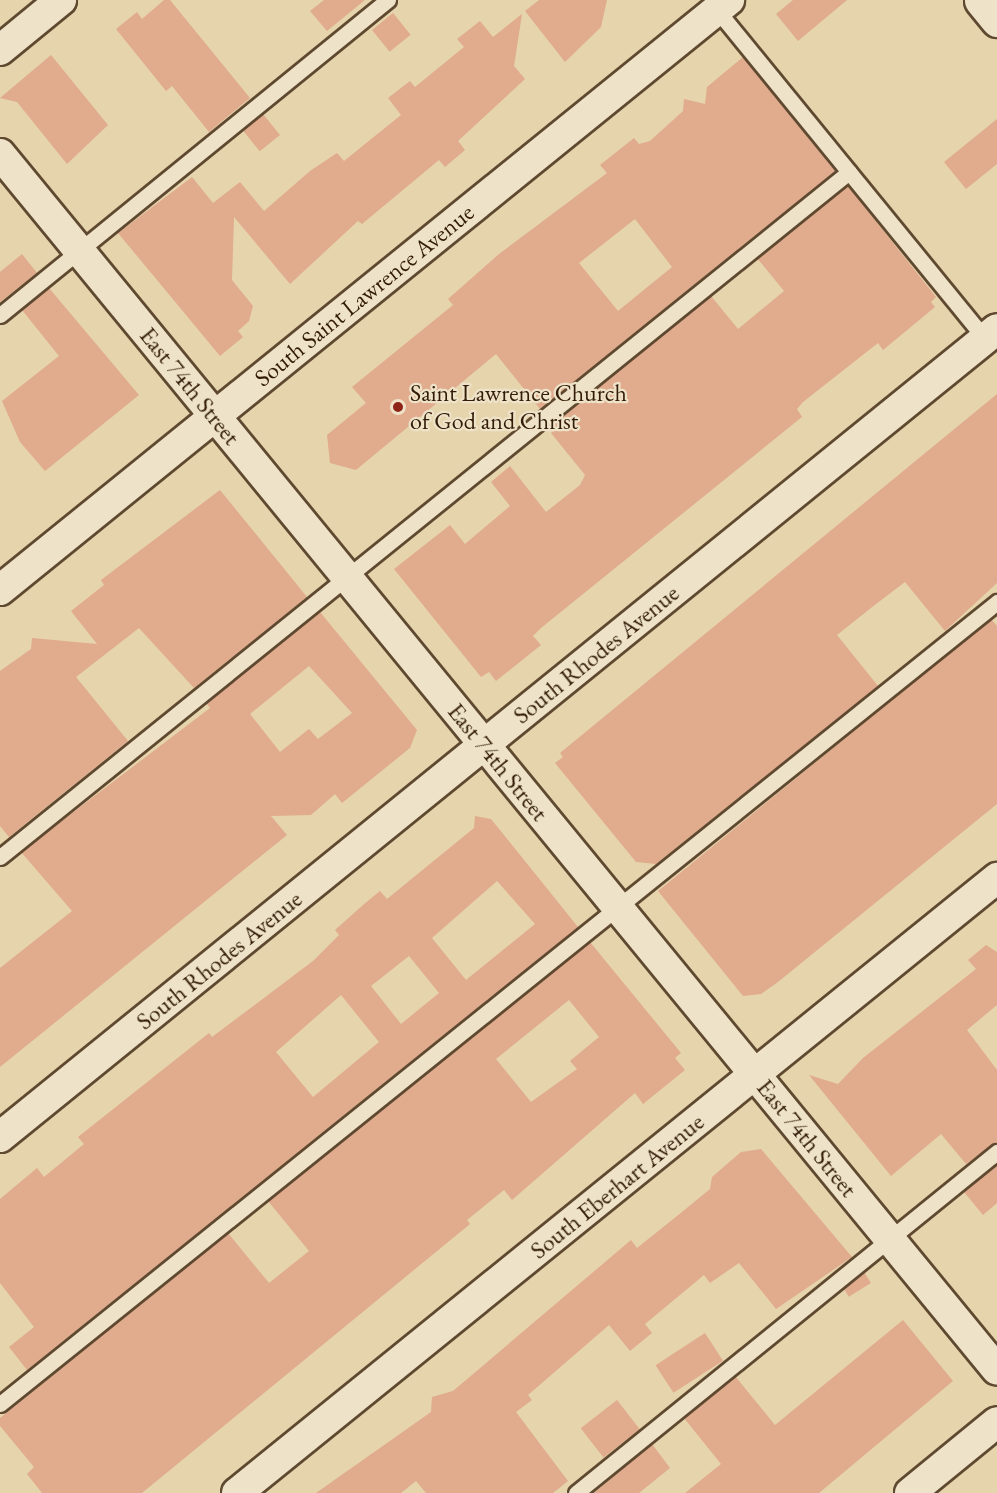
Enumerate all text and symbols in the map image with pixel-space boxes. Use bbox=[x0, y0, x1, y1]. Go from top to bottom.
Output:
street label: South Saint Lawrence Avenue bbox=[248, 198, 480, 392]
street label: East 74th Street bbox=[134, 321, 246, 451]
place label: Saint Lawrence Church of God and Christ bbox=[410, 379, 627, 435]
marker: Saint Lawrence Church of God and Christ bbox=[391, 400, 405, 414]
street label: South Rhodes Avenue bbox=[507, 578, 685, 730]
street label: East 74th Street bbox=[442, 697, 554, 827]
street label: South Rhodes Avenue bbox=[130, 884, 308, 1036]
street label: East 74th Street bbox=[751, 1073, 863, 1203]
street label: South Eberhart Avenue bbox=[524, 1107, 710, 1265]

